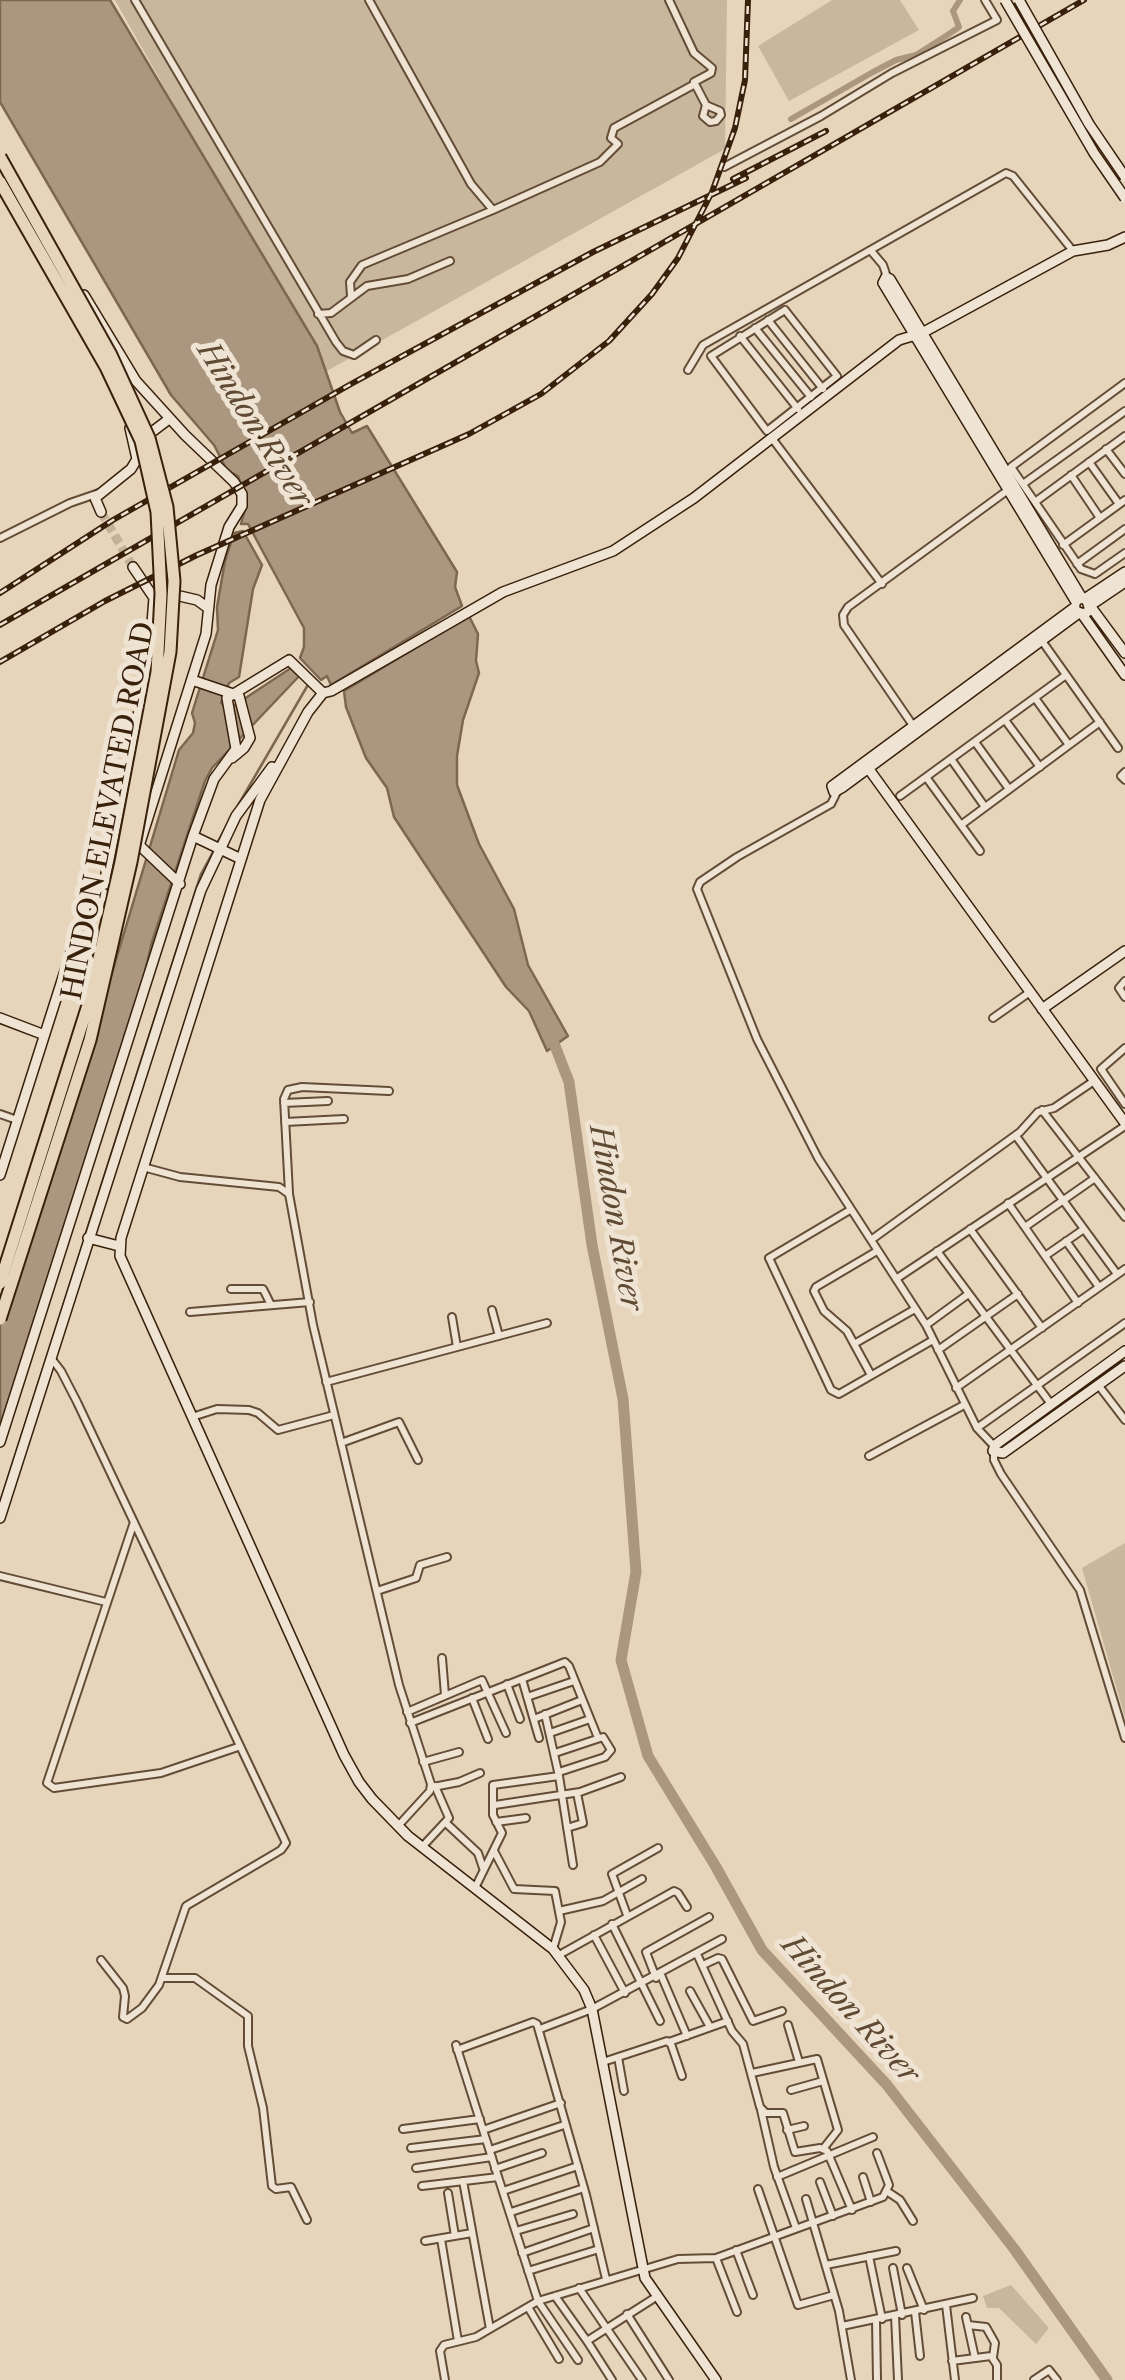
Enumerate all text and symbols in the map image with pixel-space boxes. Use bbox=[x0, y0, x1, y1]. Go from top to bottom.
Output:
water label: Hindon River bbox=[189, 335, 319, 515]
street label: HINDON ELEVATED ROAD bbox=[56, 619, 162, 1003]
water label: Hindon River bbox=[581, 1122, 649, 1314]
water label: Hindon River bbox=[774, 1928, 926, 2092]

